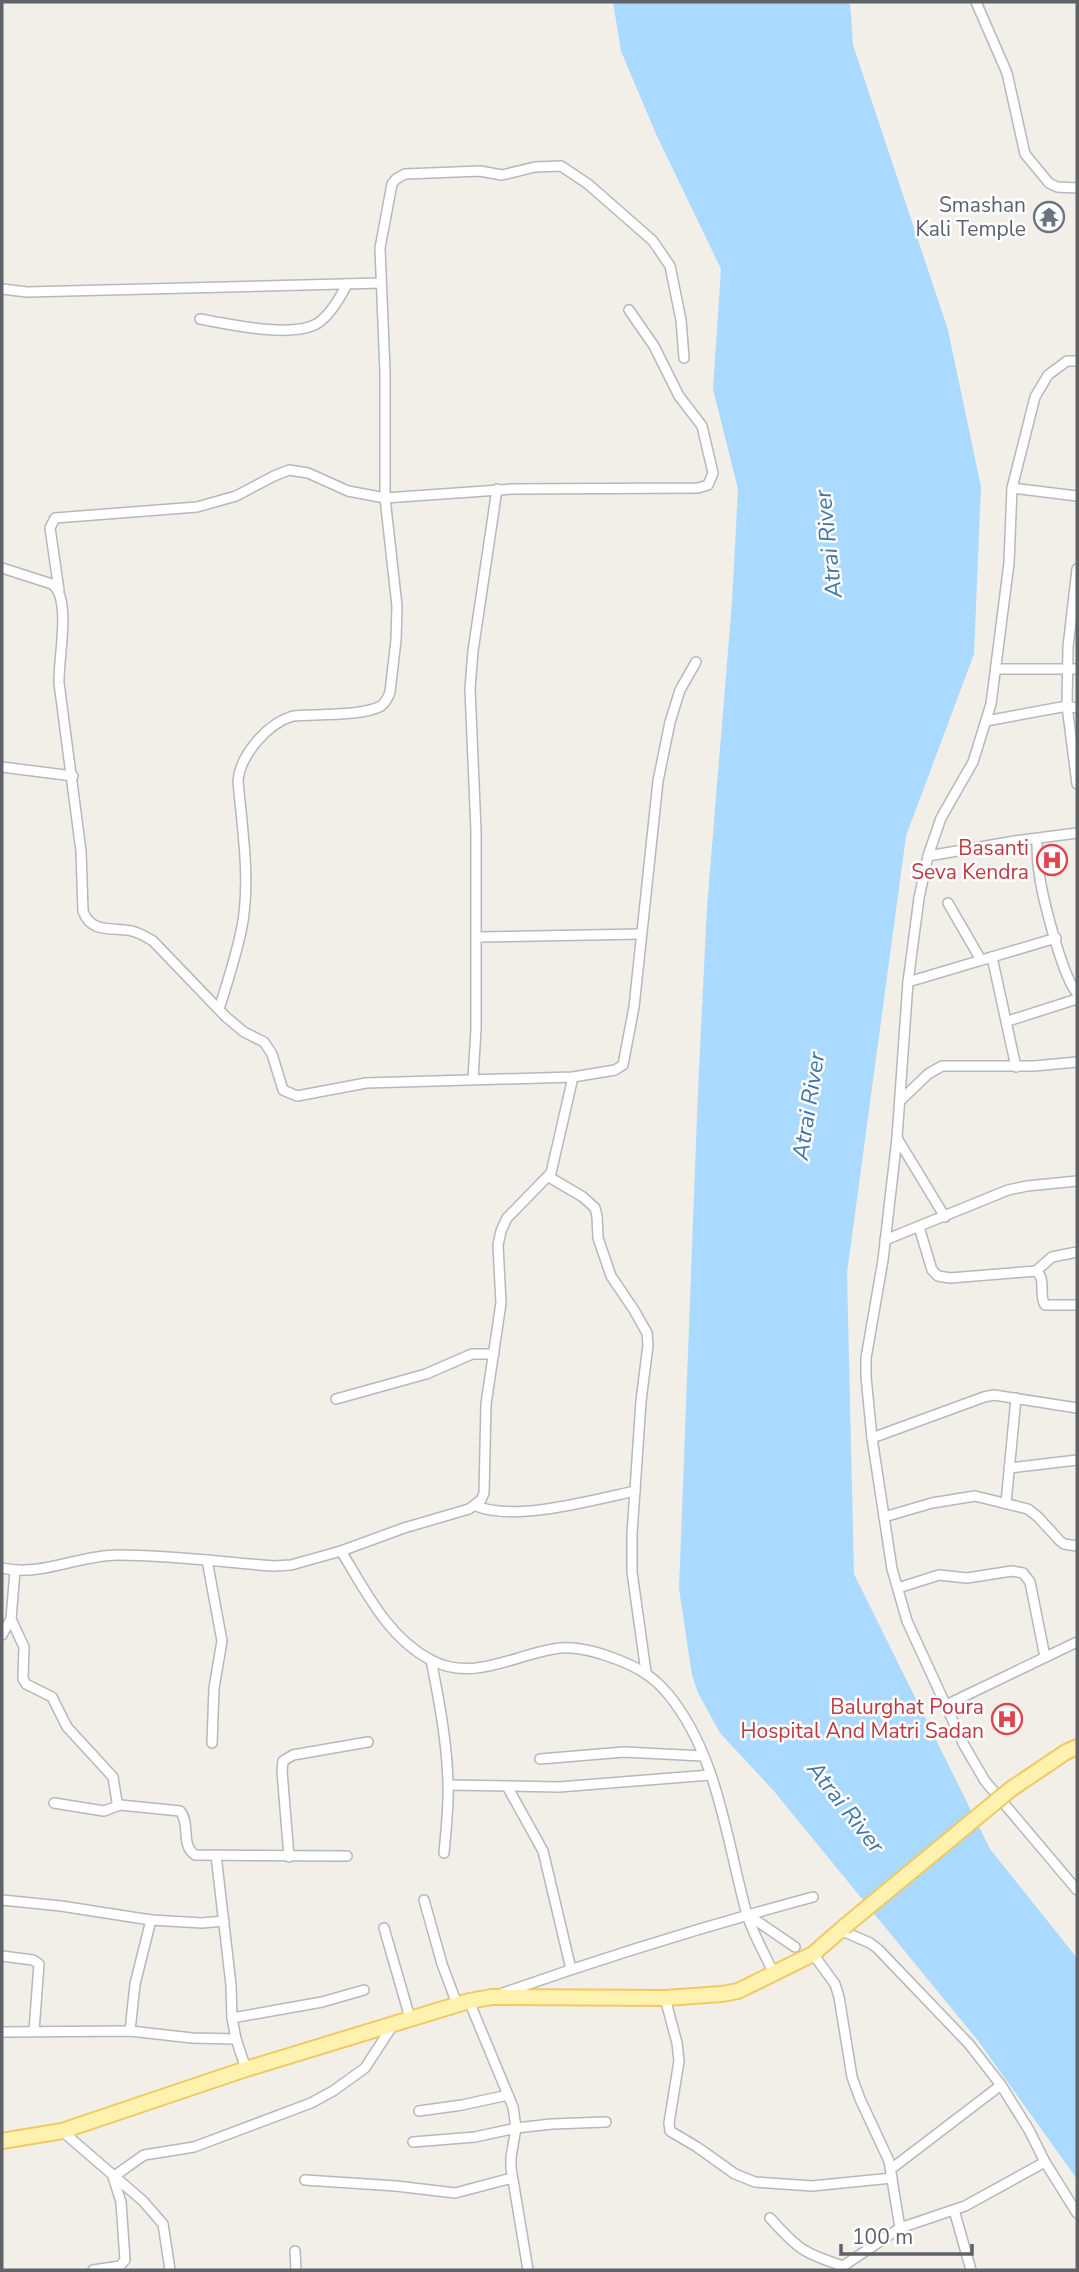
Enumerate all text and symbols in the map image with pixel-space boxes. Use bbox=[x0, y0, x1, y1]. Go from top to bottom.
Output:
place label: Smashan Kali Temple bbox=[916, 191, 1026, 243]
temple icon: Smashan Kali Temple bbox=[1032, 200, 1066, 234]
water label: Atrai River bbox=[807, 487, 850, 601]
place label: Basanti Seva Kendra bbox=[911, 834, 1029, 886]
hospital icon: Basanti Seva Kendra bbox=[1035, 843, 1069, 877]
water label: Atrai River bbox=[785, 1049, 832, 1163]
place label: Balurghat Poura Hospital And Matri Sadan bbox=[741, 1693, 984, 1745]
hospital icon: Balurghat Poura Hospital And Matri Sadan bbox=[990, 1702, 1024, 1736]
water label: Atrai River bbox=[799, 1754, 892, 1860]
scale bar bbox=[841, 2212, 972, 2256]
text: 100 m bbox=[852, 2223, 913, 2251]

